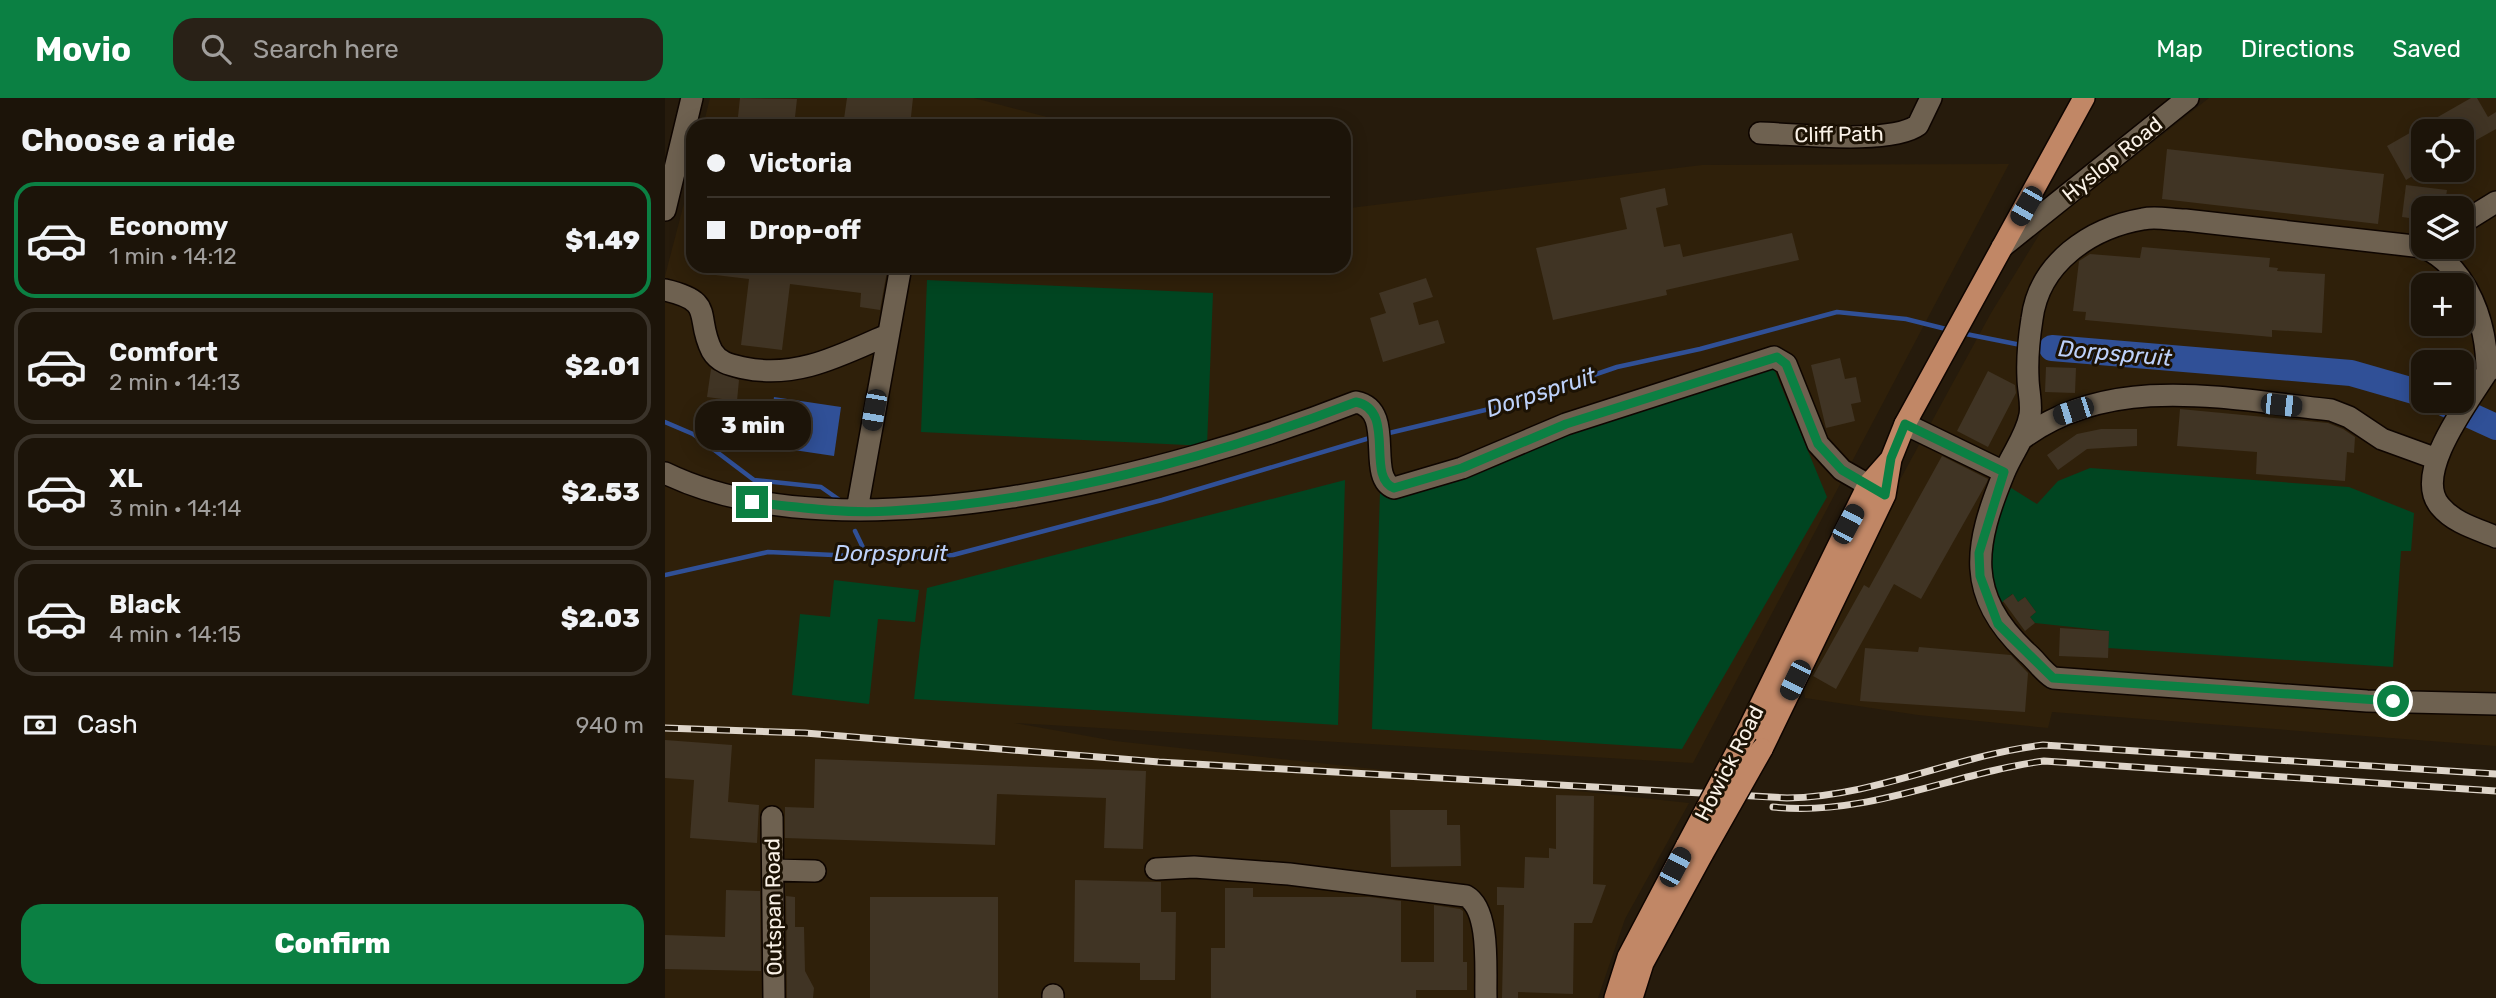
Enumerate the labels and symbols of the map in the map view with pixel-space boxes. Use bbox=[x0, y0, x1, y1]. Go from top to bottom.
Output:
street label: Hyslop Road bbox=[2057, 111, 2167, 207]
street label: Cliff Path bbox=[1794, 121, 1884, 147]
car bbox=[2007, 183, 2046, 229]
water label: Dorpspruit bbox=[2057, 334, 2174, 372]
water label: Dorpspruit bbox=[1483, 361, 1601, 423]
car bbox=[861, 387, 888, 433]
car bbox=[2260, 392, 2303, 418]
car bbox=[2050, 395, 2097, 427]
callout: 3 min bbox=[694, 400, 810, 450]
route end bbox=[736, 486, 768, 518]
car bbox=[1829, 501, 1868, 547]
water label: Dorpspruit bbox=[834, 539, 949, 567]
car bbox=[1777, 657, 1814, 703]
route start bbox=[2377, 685, 2409, 717]
street label: Howick Road bbox=[1689, 701, 1769, 825]
street label: Outspan Road bbox=[759, 838, 787, 976]
car bbox=[1656, 844, 1695, 890]

